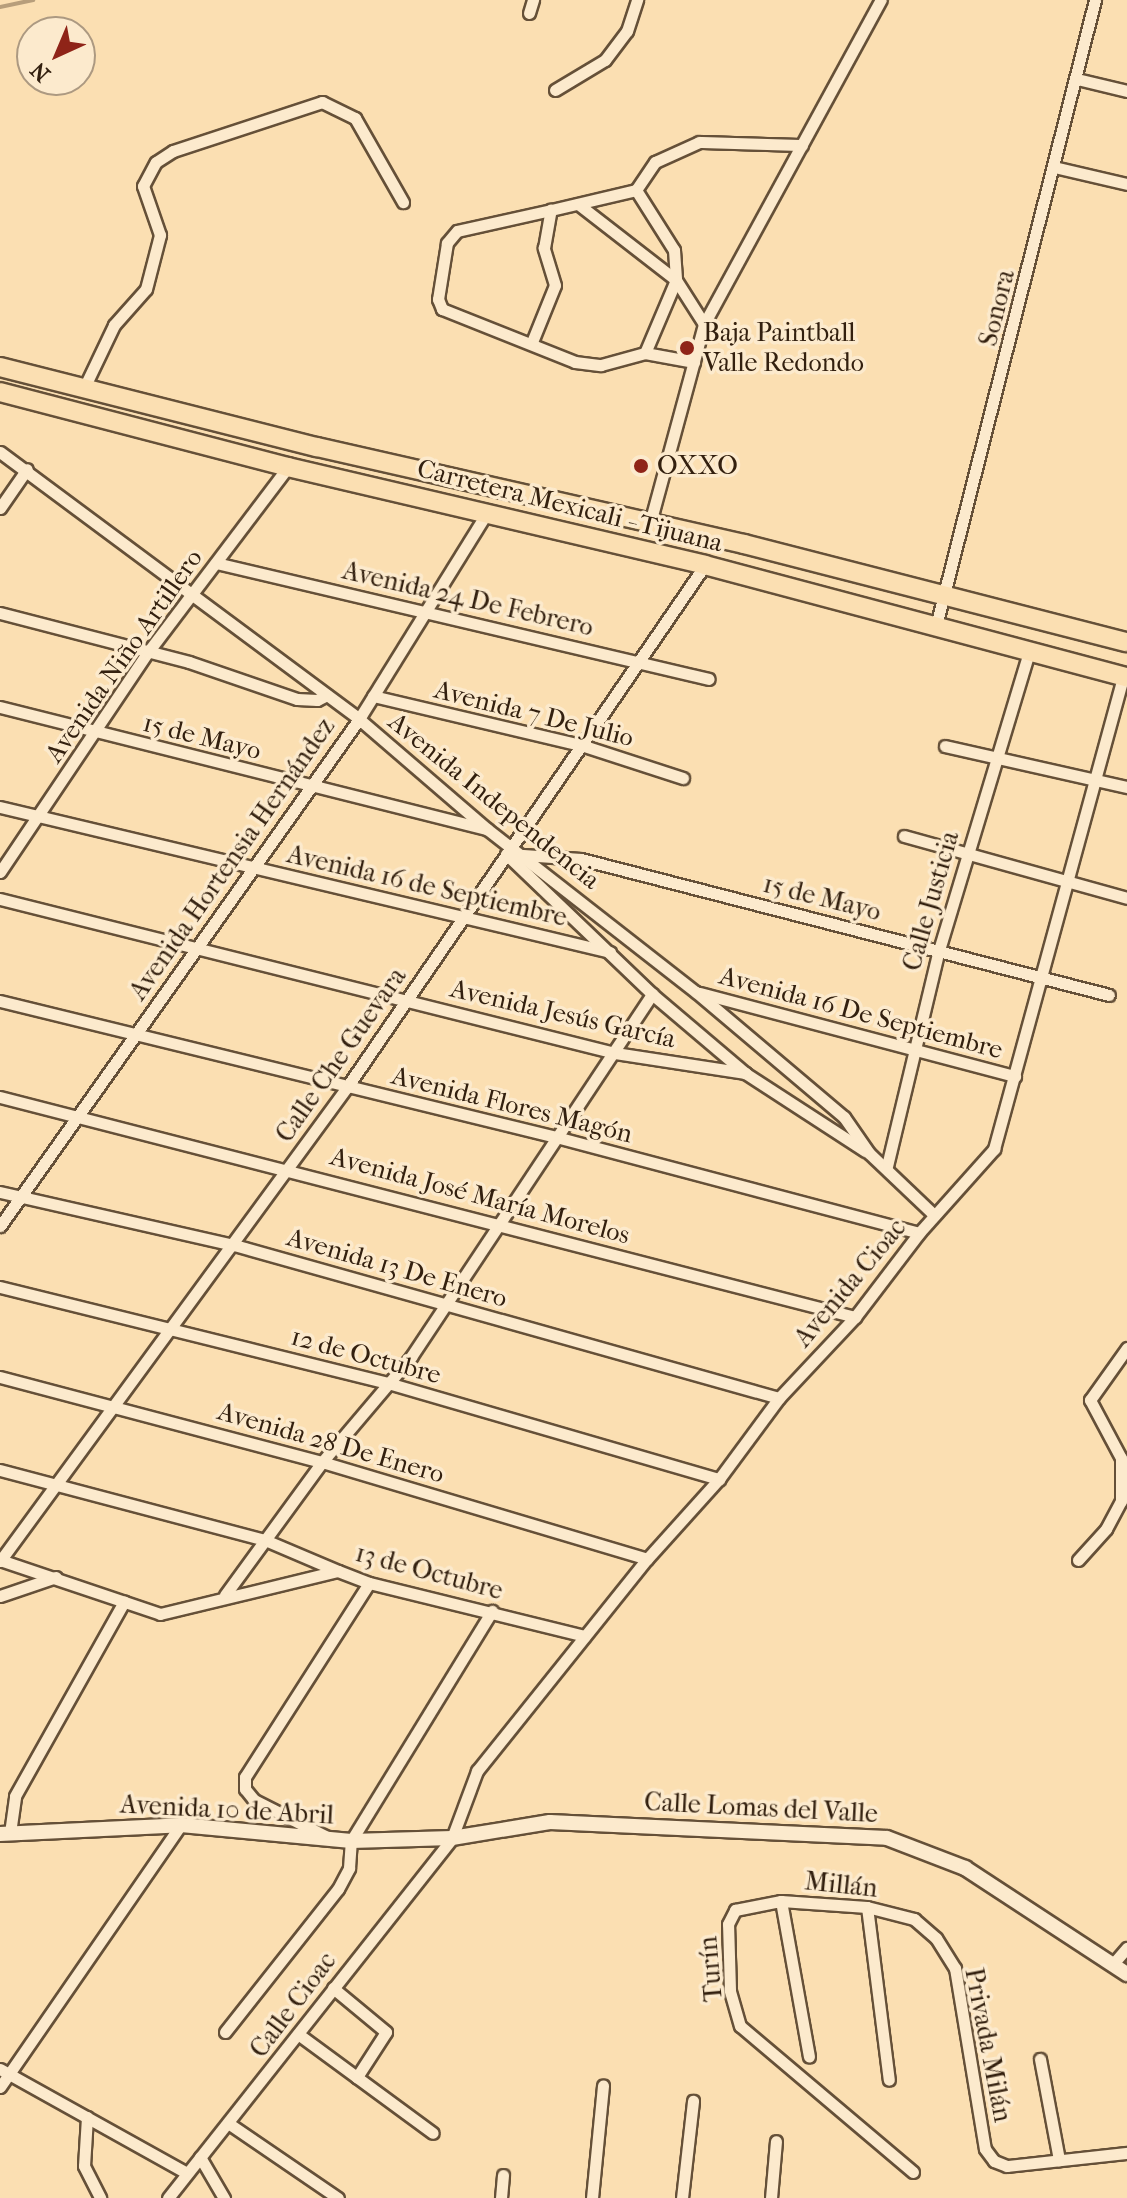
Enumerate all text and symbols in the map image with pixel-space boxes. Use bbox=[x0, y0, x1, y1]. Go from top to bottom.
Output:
north arrow bbox=[16, 16, 96, 96]
text: N bbox=[26, 57, 56, 87]
street label: Sonora bbox=[972, 267, 1022, 349]
place label: Baja Paintball Valle Redondo bbox=[703, 317, 864, 378]
marker: Baja Paintball Valle Redondo bbox=[678, 339, 696, 357]
place label: OXXO bbox=[657, 450, 738, 482]
street label: Carretera Mexicali - Tijuana bbox=[414, 453, 726, 559]
marker: OXXO bbox=[632, 457, 650, 475]
street label: Avenida Niño Artillero bbox=[39, 543, 209, 769]
street label: Avenida 24 De Febrero bbox=[339, 555, 597, 643]
street label: Avenida 7 De Julio bbox=[431, 674, 637, 754]
street label: Avenida Independencia bbox=[382, 706, 606, 896]
street label: 15 de Mayo bbox=[140, 707, 264, 767]
street label: Avenida Hortensia Hernández bbox=[122, 712, 342, 1006]
street label: Calle Justicia bbox=[896, 828, 966, 974]
street label: Avenida 16 de Septiembre bbox=[284, 839, 570, 933]
street label: 15 de Mayo bbox=[760, 868, 884, 928]
street label: Avenida 16 De Septiembre bbox=[716, 960, 1006, 1066]
street label: Calle Che Guevara bbox=[269, 962, 413, 1148]
street label: Avenida Jesús García bbox=[447, 973, 679, 1055]
street label: Avenida Flores Magón bbox=[388, 1060, 636, 1150]
street label: Avenida José María Morelos bbox=[327, 1141, 633, 1251]
street label: Avenida Cioac bbox=[787, 1213, 913, 1353]
street label: Avenida 13 De Enero bbox=[283, 1222, 511, 1314]
street label: 12 de Octubre bbox=[288, 1321, 444, 1391]
street label: Avenida 28 De Enero bbox=[214, 1396, 448, 1490]
street label: 13 de Octubre bbox=[352, 1537, 506, 1607]
street label: Calle Lomas del Valle bbox=[643, 1786, 879, 1830]
street label: Avenida 10 de Abril bbox=[119, 1789, 335, 1831]
street label: Millán bbox=[803, 1866, 879, 1904]
street label: Turín bbox=[693, 1935, 729, 2003]
street label: Calle Cioac bbox=[243, 1946, 343, 2064]
street label: Privada Milán bbox=[958, 1965, 1018, 2125]

